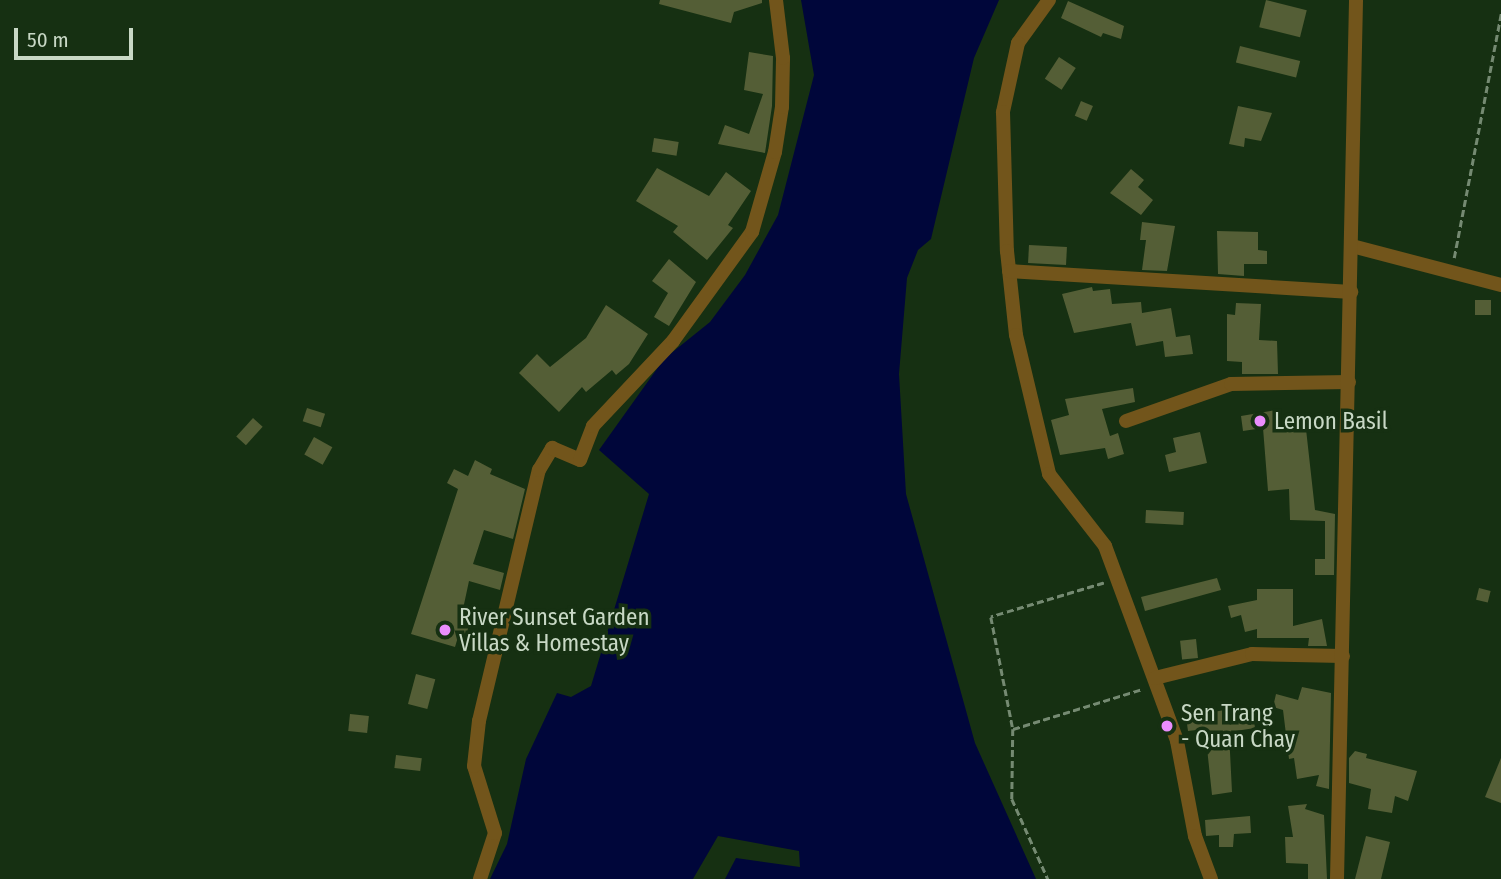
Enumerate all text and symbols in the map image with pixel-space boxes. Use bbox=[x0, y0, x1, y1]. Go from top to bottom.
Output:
scale bar bbox=[18, 14, 136, 58]
text: 50 m bbox=[27, 27, 69, 53]
place label: Lemon Basil bbox=[1274, 407, 1388, 435]
marker: Lemon Basil bbox=[1252, 413, 1268, 429]
place label: River Sunset Garden Villas & Homestay bbox=[459, 603, 650, 657]
marker: River Sunset Garden Villas & Homestay bbox=[437, 622, 453, 638]
place label: Sen Trang - Quan Chay bbox=[1181, 699, 1295, 753]
marker: Sen Trang - Quan Chay bbox=[1159, 718, 1175, 734]

